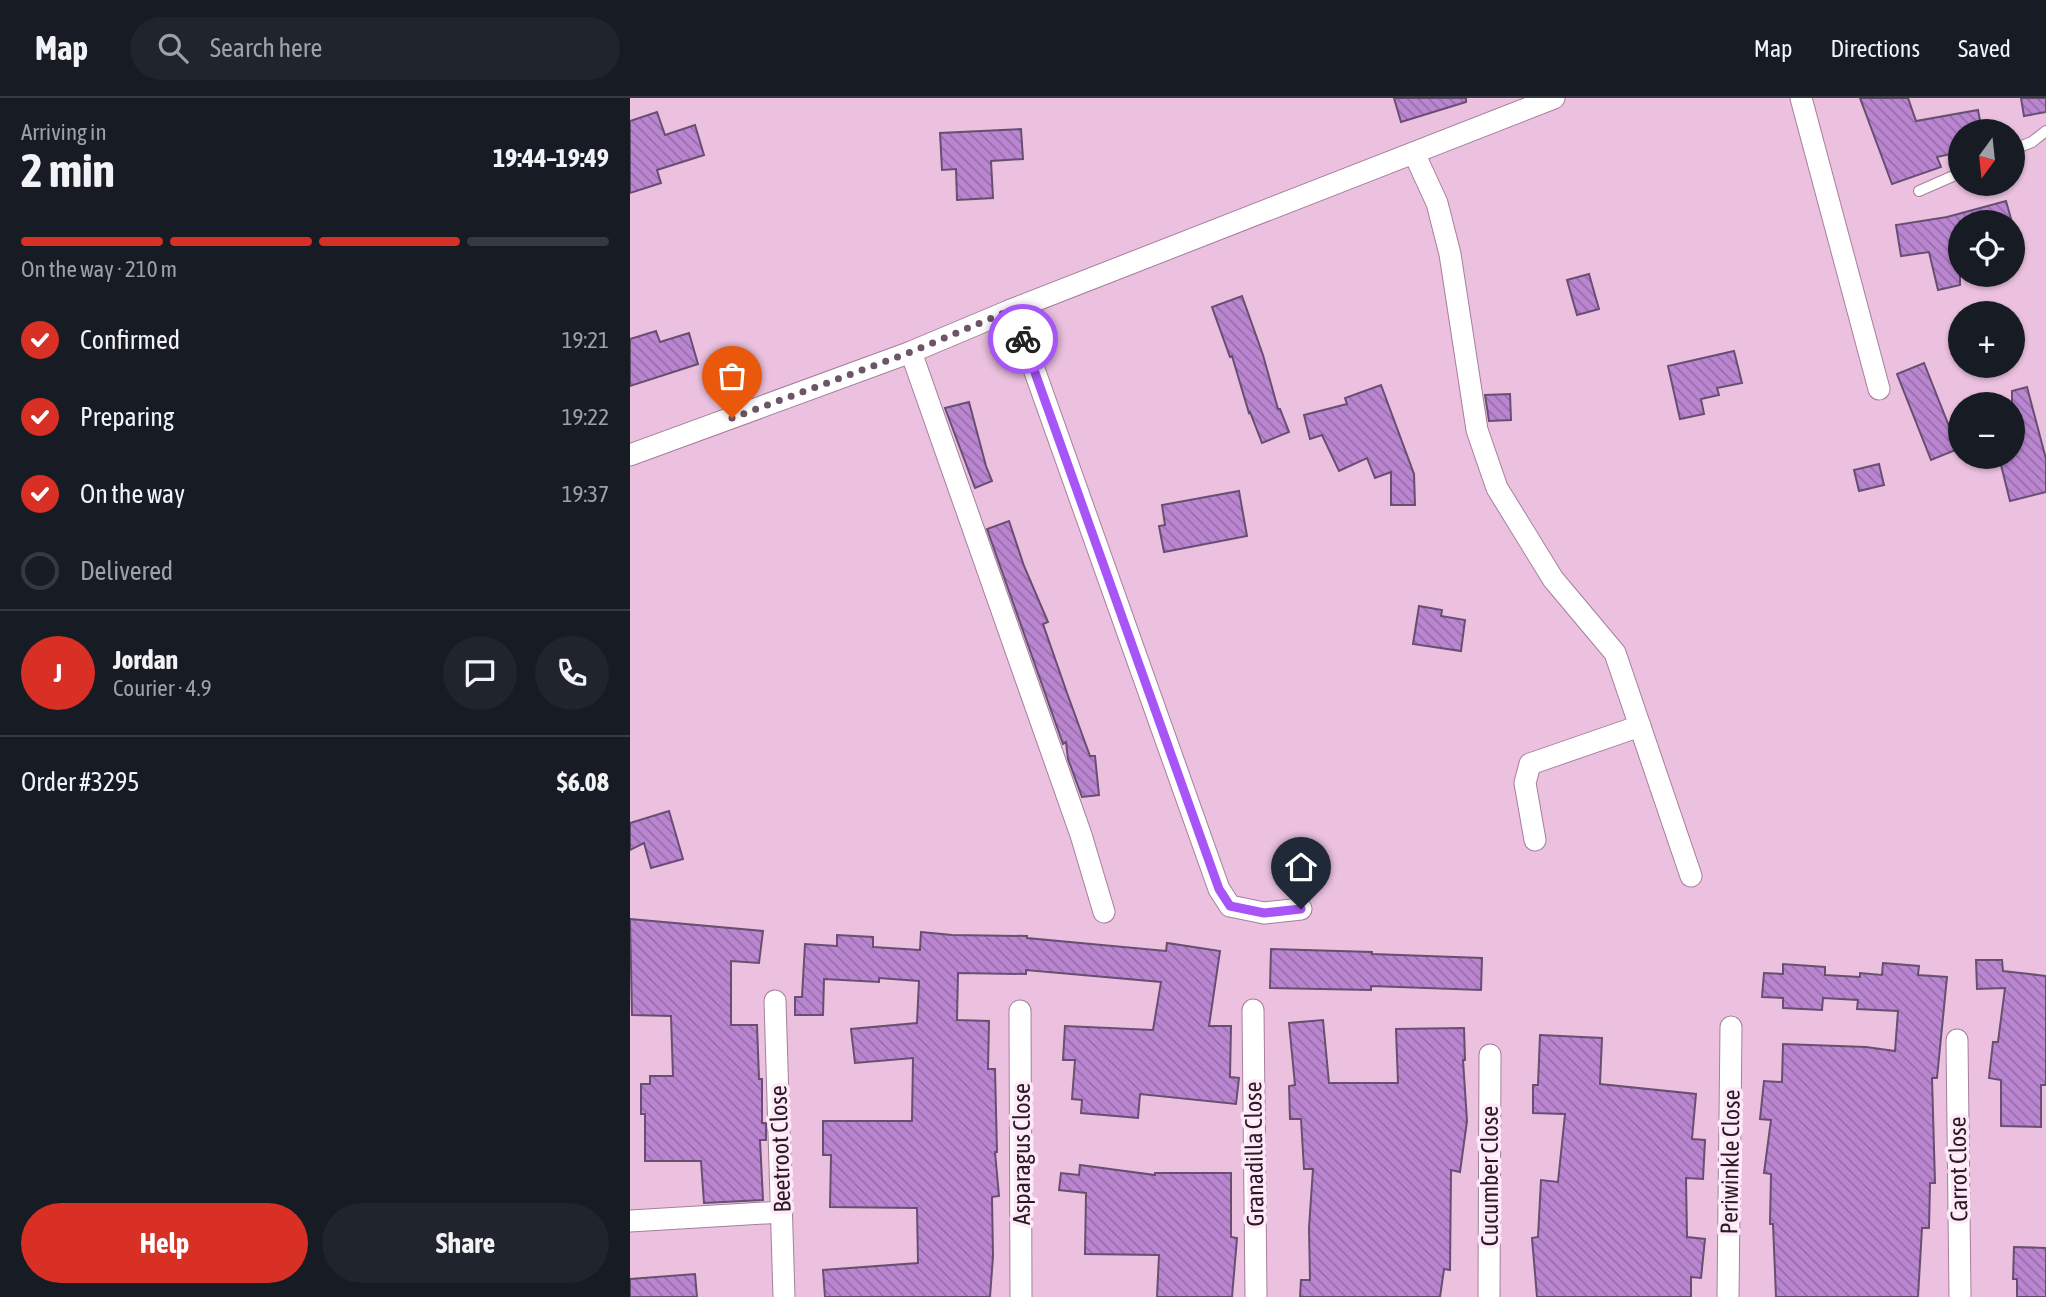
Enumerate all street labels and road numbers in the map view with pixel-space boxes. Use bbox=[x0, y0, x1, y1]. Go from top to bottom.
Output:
street label: Granadilla Close bbox=[1239, 1081, 1269, 1227]
street label: Asparagus Close bbox=[1008, 1083, 1035, 1225]
street label: Beetroot Close bbox=[764, 1085, 796, 1213]
street label: Periwinkle Close bbox=[1715, 1089, 1745, 1235]
street label: Cucumber Close bbox=[1476, 1106, 1503, 1246]
street label: Carrot Close bbox=[1944, 1116, 1972, 1222]

